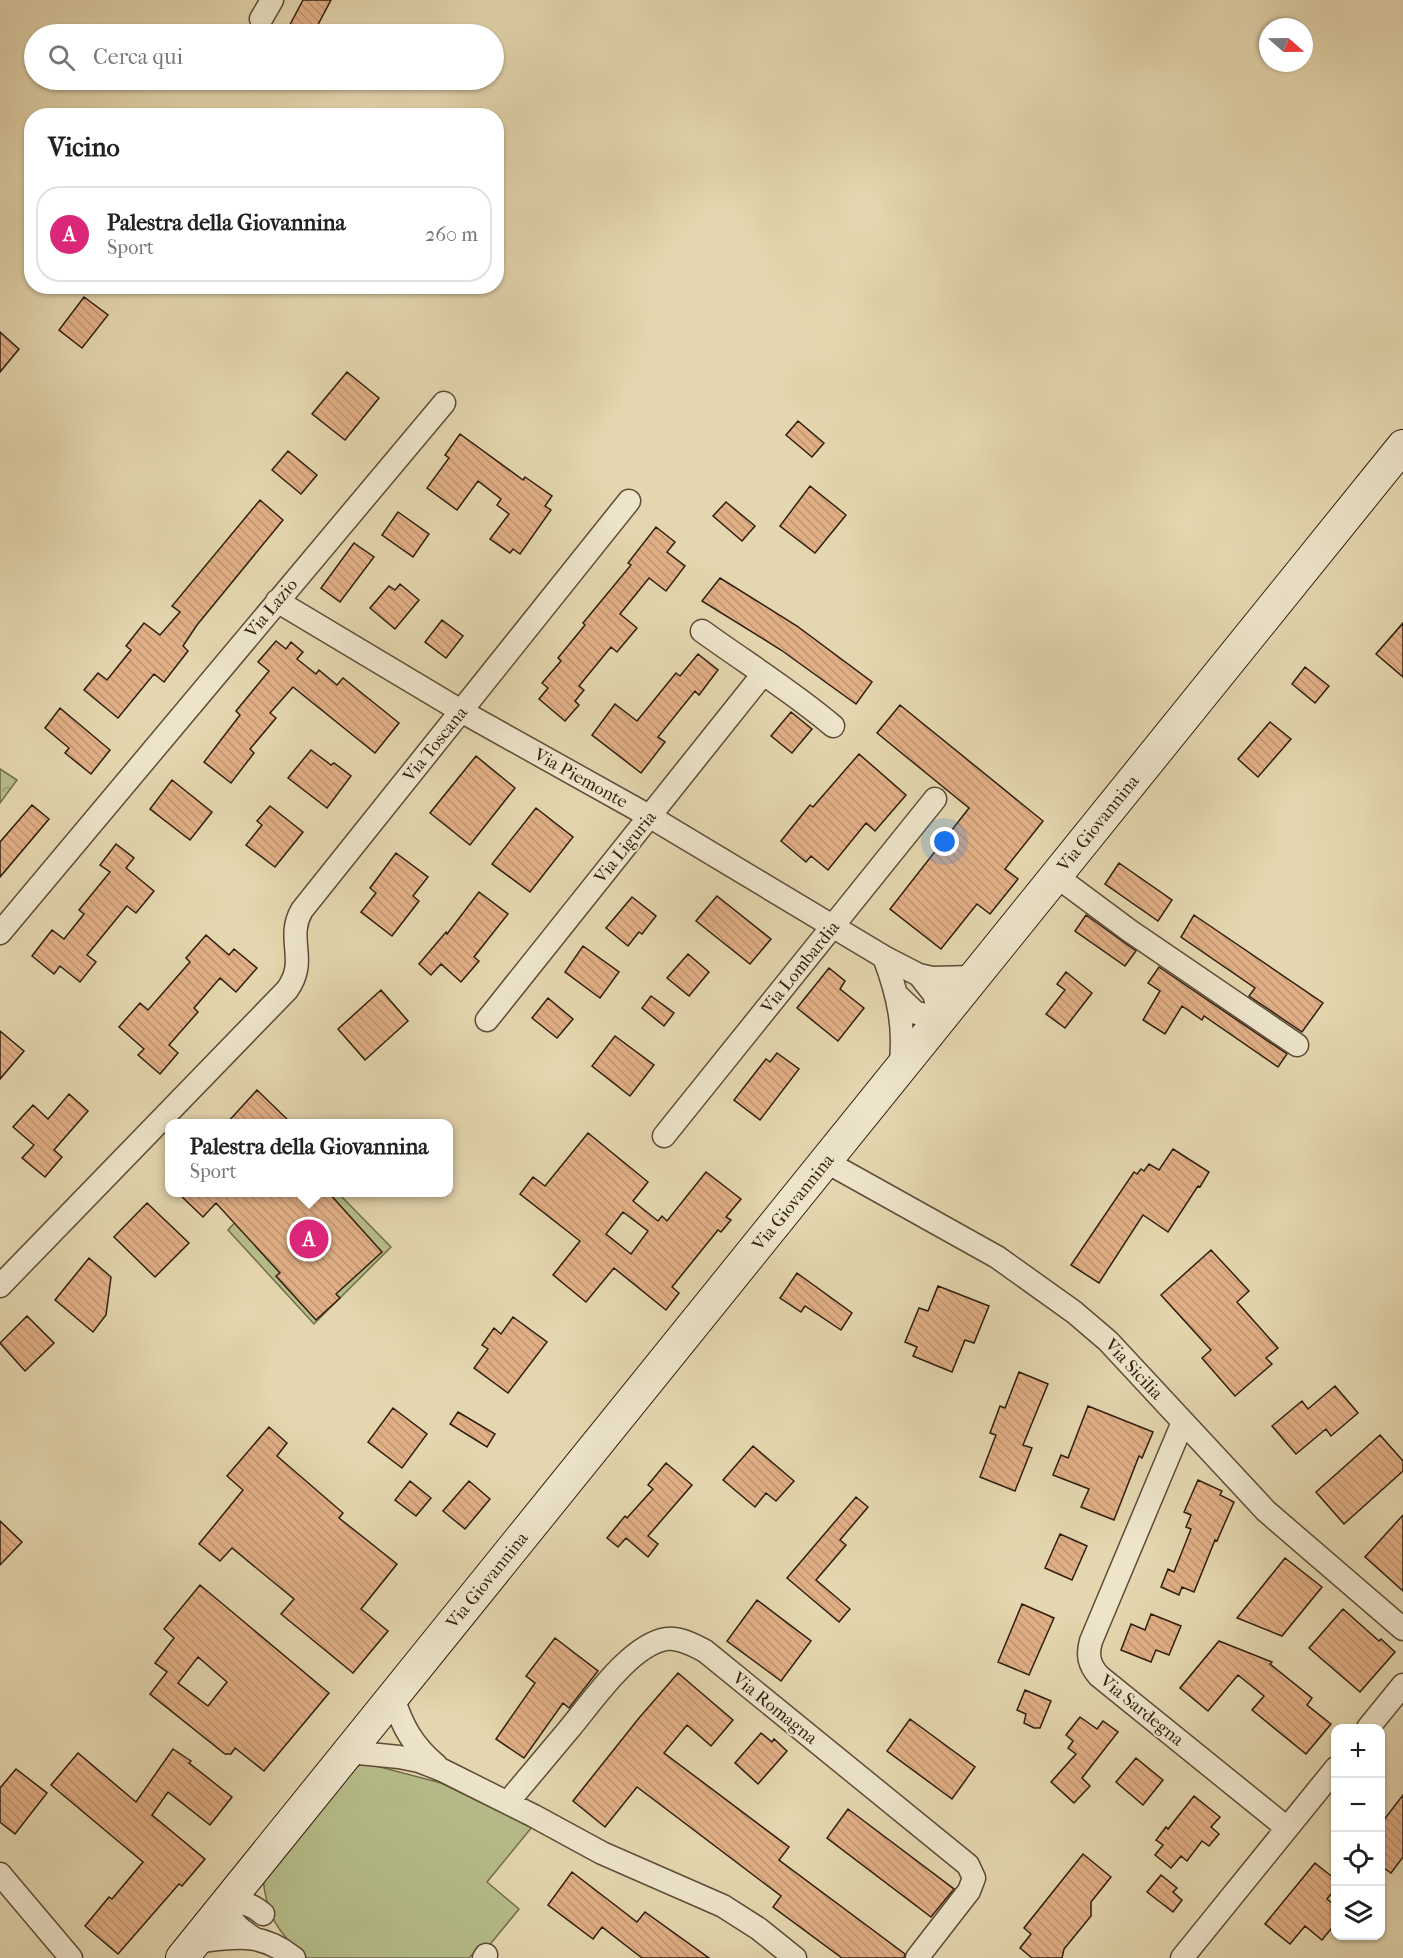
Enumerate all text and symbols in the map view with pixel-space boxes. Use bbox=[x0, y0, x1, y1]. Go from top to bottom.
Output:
north arrow bbox=[1259, 18, 1313, 72]
search box bbox=[24, 24, 504, 90]
icon: search bbox=[45, 41, 78, 74]
text: Cerca qui bbox=[93, 44, 183, 70]
text: Vicino bbox=[48, 132, 120, 163]
text: Palestra della Giovannina bbox=[107, 210, 346, 236]
text: A bbox=[63, 223, 76, 246]
text: 260 m bbox=[425, 223, 478, 246]
text: Sport bbox=[107, 236, 154, 259]
street label: Via Lazio bbox=[240, 574, 302, 643]
street label: Via Toscana bbox=[398, 702, 472, 787]
street label: Via Piemonte bbox=[529, 744, 631, 813]
street label: Via Giovannina bbox=[1052, 770, 1144, 877]
street label: Via Liguria bbox=[589, 807, 661, 888]
your location bbox=[930, 827, 959, 856]
street label: Via Lombardia bbox=[756, 916, 844, 1018]
popup bbox=[165, 1119, 453, 1197]
text: Palestra della Giovannina bbox=[190, 1134, 428, 1160]
street label: Via Giovannina bbox=[747, 1149, 839, 1256]
text: Sport bbox=[190, 1160, 237, 1183]
pin: A bbox=[290, 1216, 328, 1262]
street label: Via Sicilia bbox=[1100, 1334, 1168, 1405]
street label: Via Giovannina bbox=[441, 1527, 533, 1634]
street label: Via Romagna bbox=[727, 1667, 822, 1749]
street label: Via Sardegna bbox=[1095, 1670, 1188, 1751]
map controls bbox=[1331, 1724, 1385, 1940]
button: + bbox=[1331, 1724, 1385, 1778]
button: − bbox=[1331, 1778, 1385, 1832]
button: locate bbox=[1331, 1832, 1385, 1886]
button: layers bbox=[1331, 1886, 1385, 1940]

